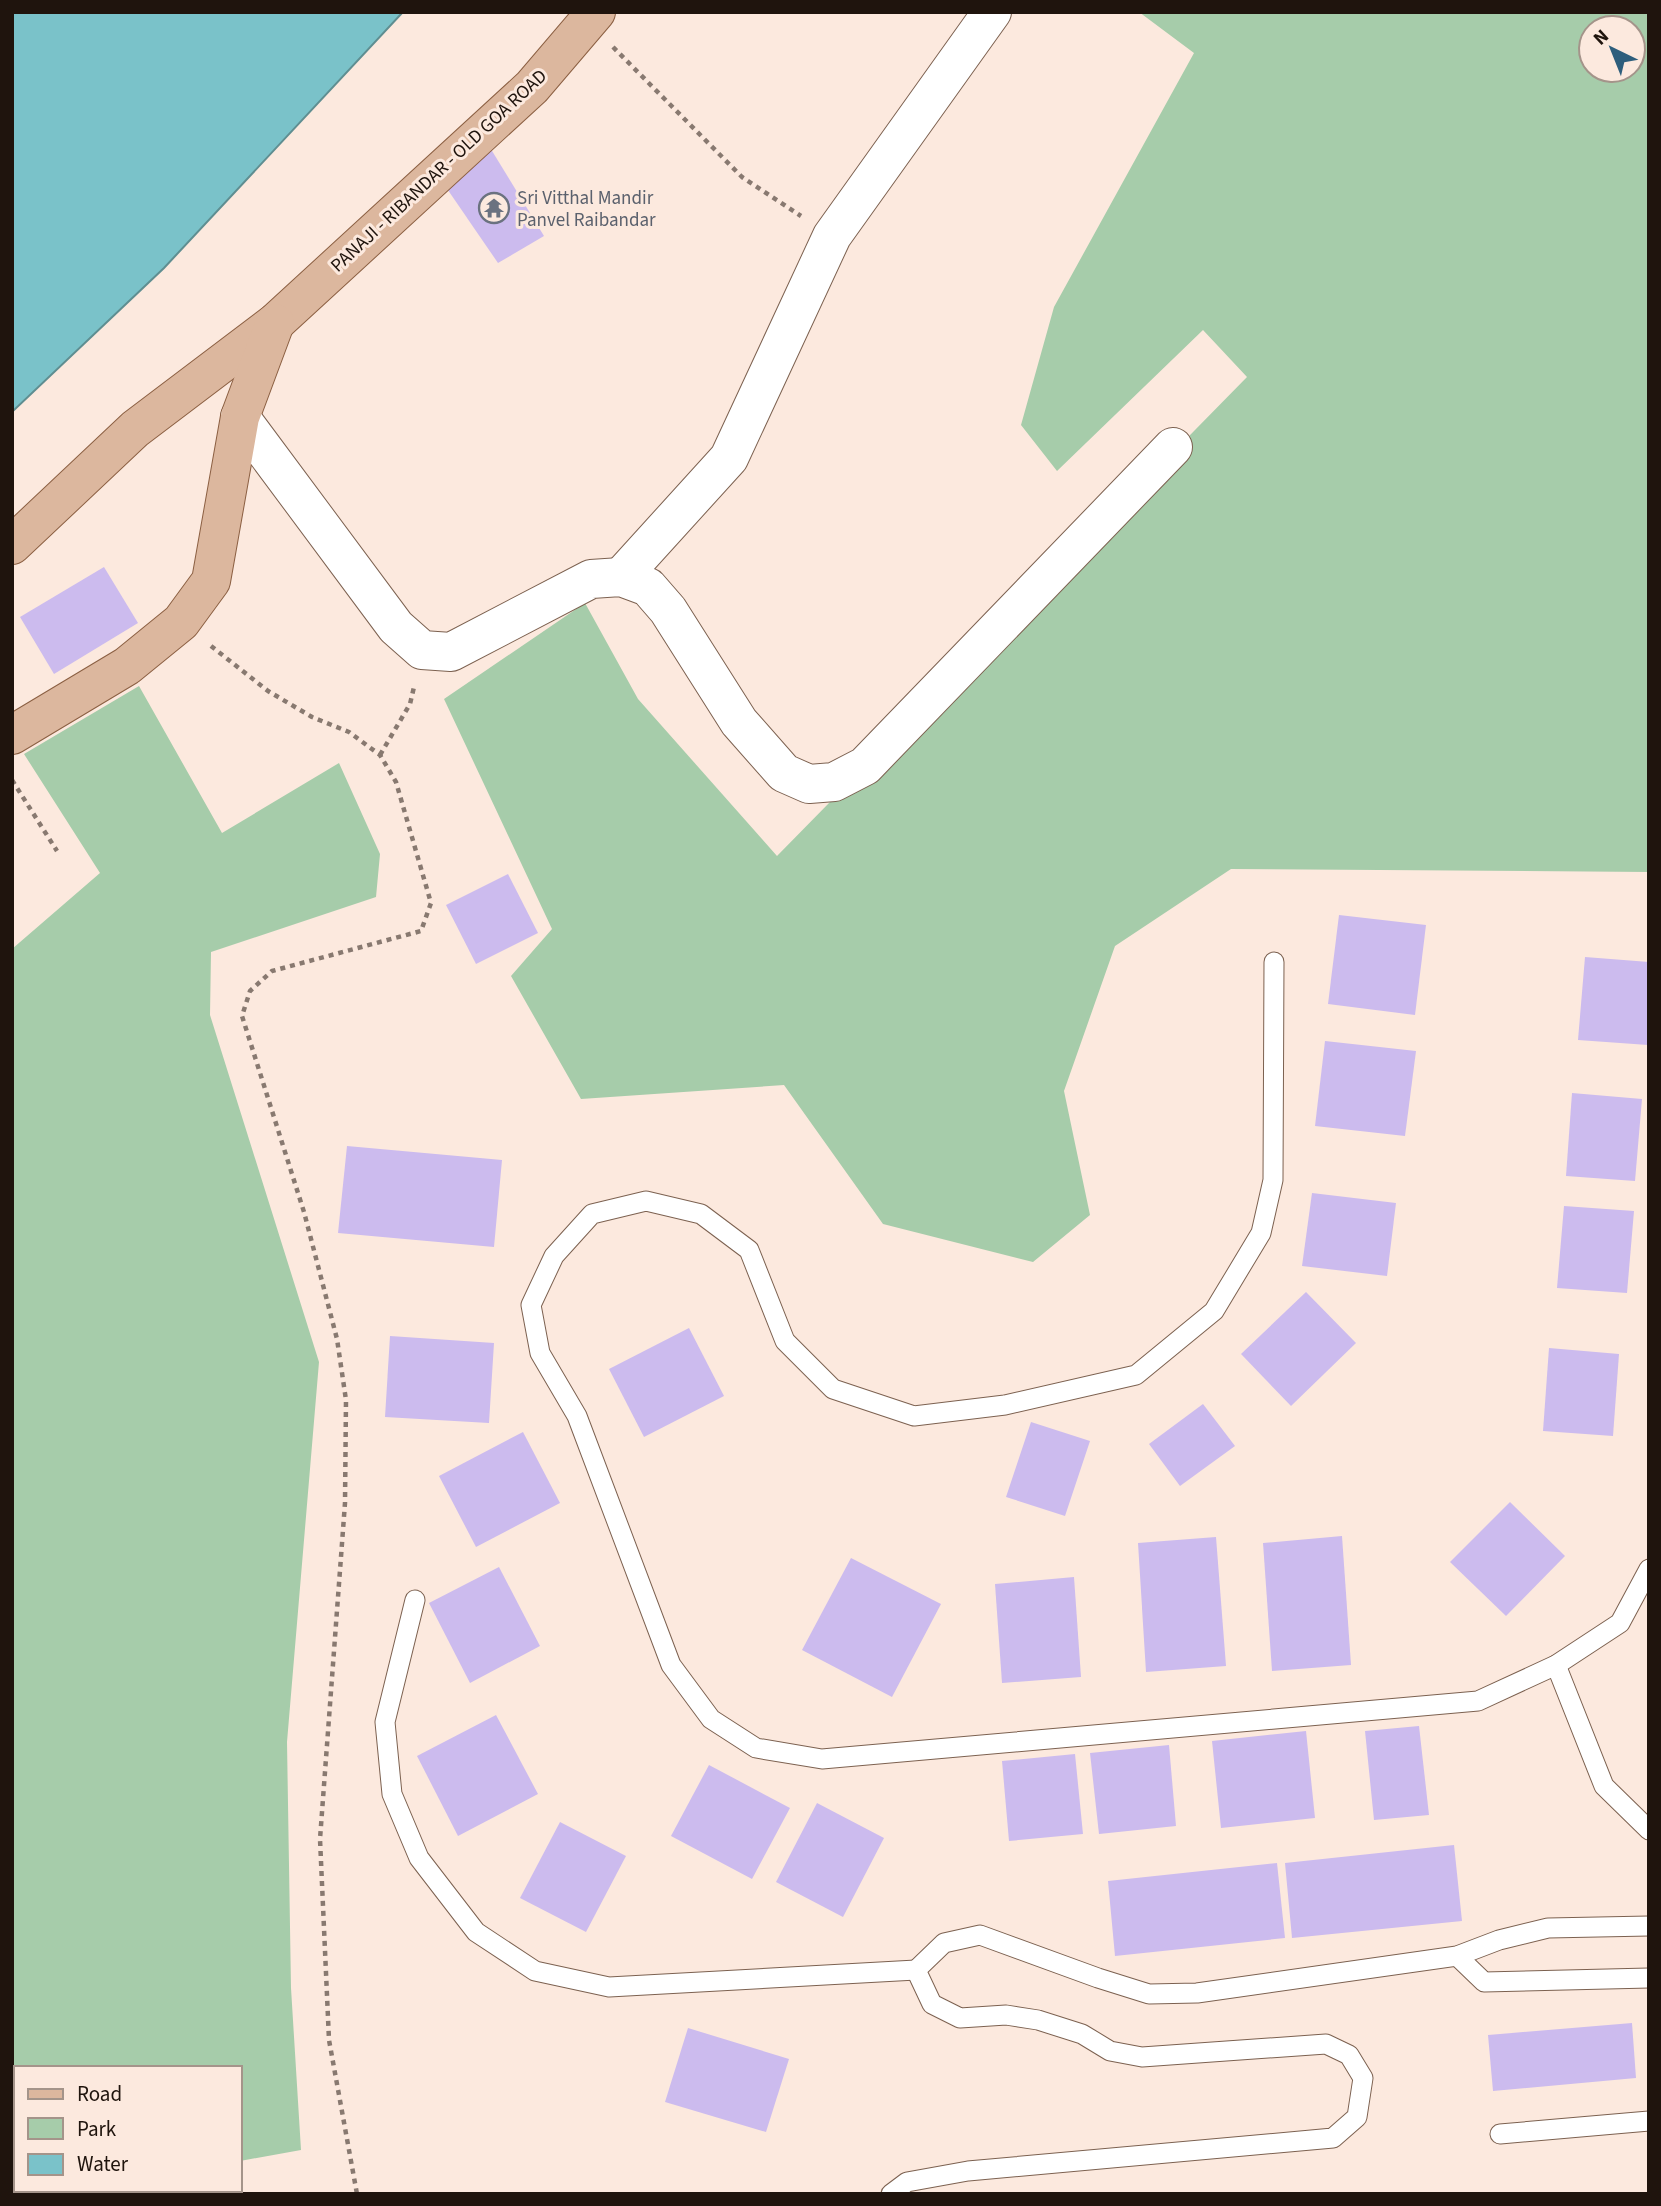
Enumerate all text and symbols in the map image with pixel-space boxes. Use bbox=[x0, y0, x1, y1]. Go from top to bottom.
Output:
north arrow bbox=[1577, 14, 1647, 84]
text: N bbox=[1588, 23, 1615, 52]
street label: PANAJI - RIBANDAR - OLD GOA ROAD bbox=[325, 63, 553, 279]
place label: Sri Vitthal Mandir Panvel Raibandar bbox=[517, 185, 656, 234]
temple icon: Sri Vitthal Mandir Panvel Raibandar bbox=[477, 191, 511, 225]
legend bbox=[14, 2066, 242, 2192]
text: Road bbox=[77, 2079, 122, 2109]
text: Park bbox=[77, 2114, 117, 2144]
text: Water bbox=[77, 2149, 129, 2179]

